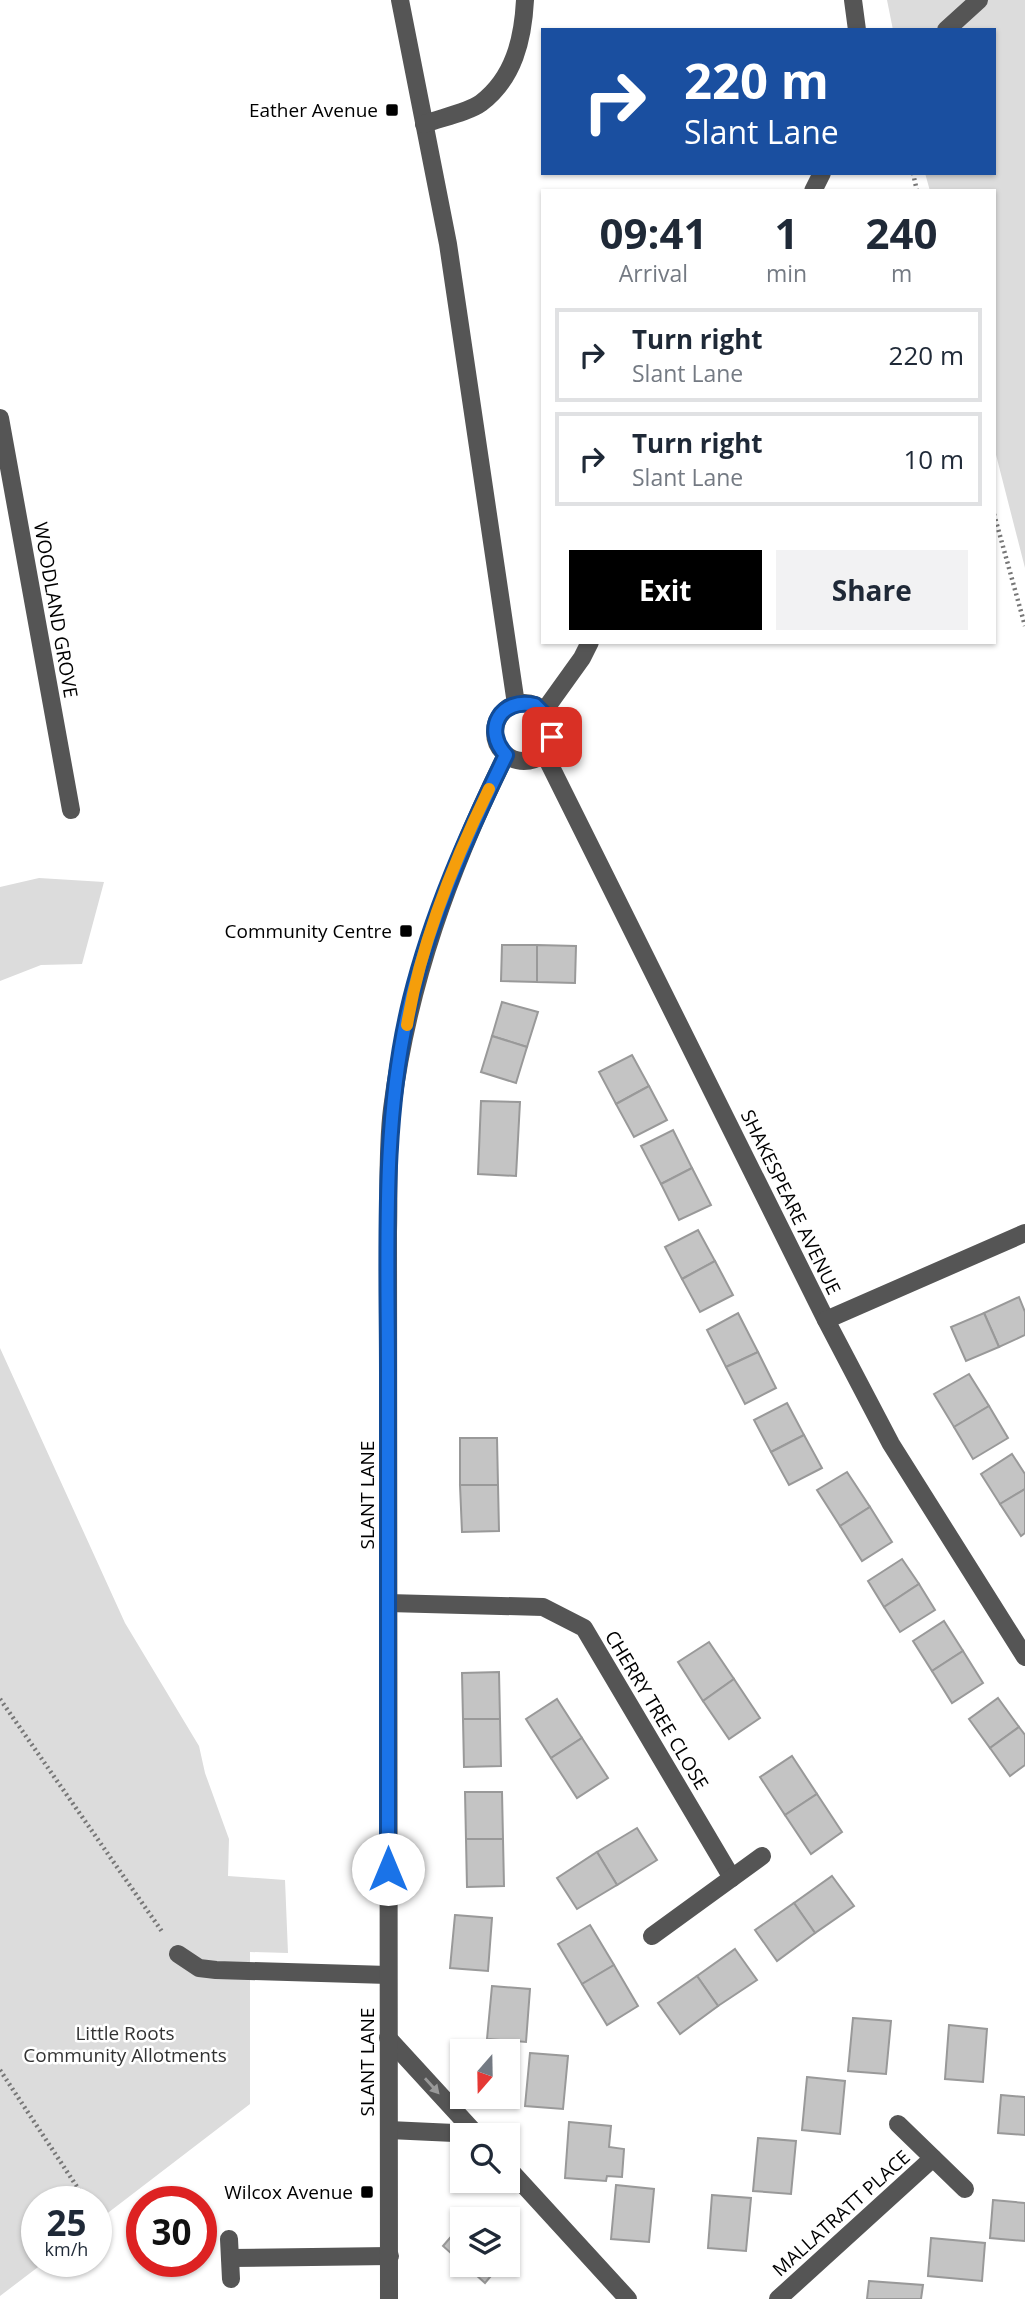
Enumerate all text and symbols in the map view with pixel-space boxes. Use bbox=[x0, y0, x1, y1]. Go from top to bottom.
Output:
text: 220 m bbox=[684, 47, 829, 113]
icon: right bbox=[569, 56, 660, 147]
place label: Eather Avenue bbox=[249, 97, 378, 123]
marker: Eather Avenue bbox=[384, 102, 400, 118]
text: Slant Lane bbox=[684, 110, 839, 153]
text: 09:41 bbox=[599, 204, 707, 261]
text: 1 bbox=[774, 204, 799, 261]
text: 240 bbox=[866, 204, 938, 261]
text: Arrival bbox=[619, 257, 688, 289]
text: min bbox=[766, 257, 807, 289]
text: m bbox=[891, 257, 912, 289]
text: Turn right bbox=[632, 321, 763, 357]
icon: right bbox=[573, 336, 611, 374]
text: 220 m bbox=[889, 337, 964, 373]
text: Slant Lane bbox=[632, 357, 743, 389]
text: Turn right bbox=[632, 425, 763, 461]
icon: right bbox=[573, 440, 611, 478]
text: 10 m bbox=[903, 441, 964, 477]
text: Slant Lane bbox=[632, 461, 743, 493]
street label: WOODLAND GROVE bbox=[28, 520, 84, 700]
button: Exit bbox=[569, 550, 762, 630]
button: Share bbox=[776, 550, 968, 630]
pin bbox=[522, 707, 582, 767]
icon: arrive bbox=[533, 718, 571, 756]
place label: Community Centre bbox=[225, 918, 392, 944]
marker: Community Centre bbox=[398, 923, 414, 939]
street label: SHAKESPEARE AVENUE bbox=[735, 1105, 847, 1299]
street label: SLANT LANE bbox=[354, 1441, 380, 1549]
street label: CHERRY TREE CLOSE bbox=[599, 1626, 715, 1794]
position arrow bbox=[351, 1832, 425, 1906]
street label: SLANT LANE bbox=[354, 2008, 380, 2116]
park label: Little Roots Community Allotments bbox=[23, 2020, 227, 2068]
north arrow bbox=[450, 2039, 520, 2109]
map controls bbox=[450, 2039, 520, 2277]
one-way arrow bbox=[424, 2077, 440, 2095]
button: search bbox=[450, 2123, 520, 2193]
street label: MALLATRATT PLACE bbox=[767, 2144, 915, 2282]
place label: Wilcox Avenue bbox=[224, 2179, 353, 2205]
marker: Wilcox Avenue bbox=[359, 2184, 375, 2200]
speed limit sign: 30 bbox=[126, 2186, 217, 2277]
text: 25 bbox=[46, 2199, 87, 2246]
button: layers bbox=[450, 2207, 520, 2277]
text: km/h bbox=[45, 2237, 88, 2261]

